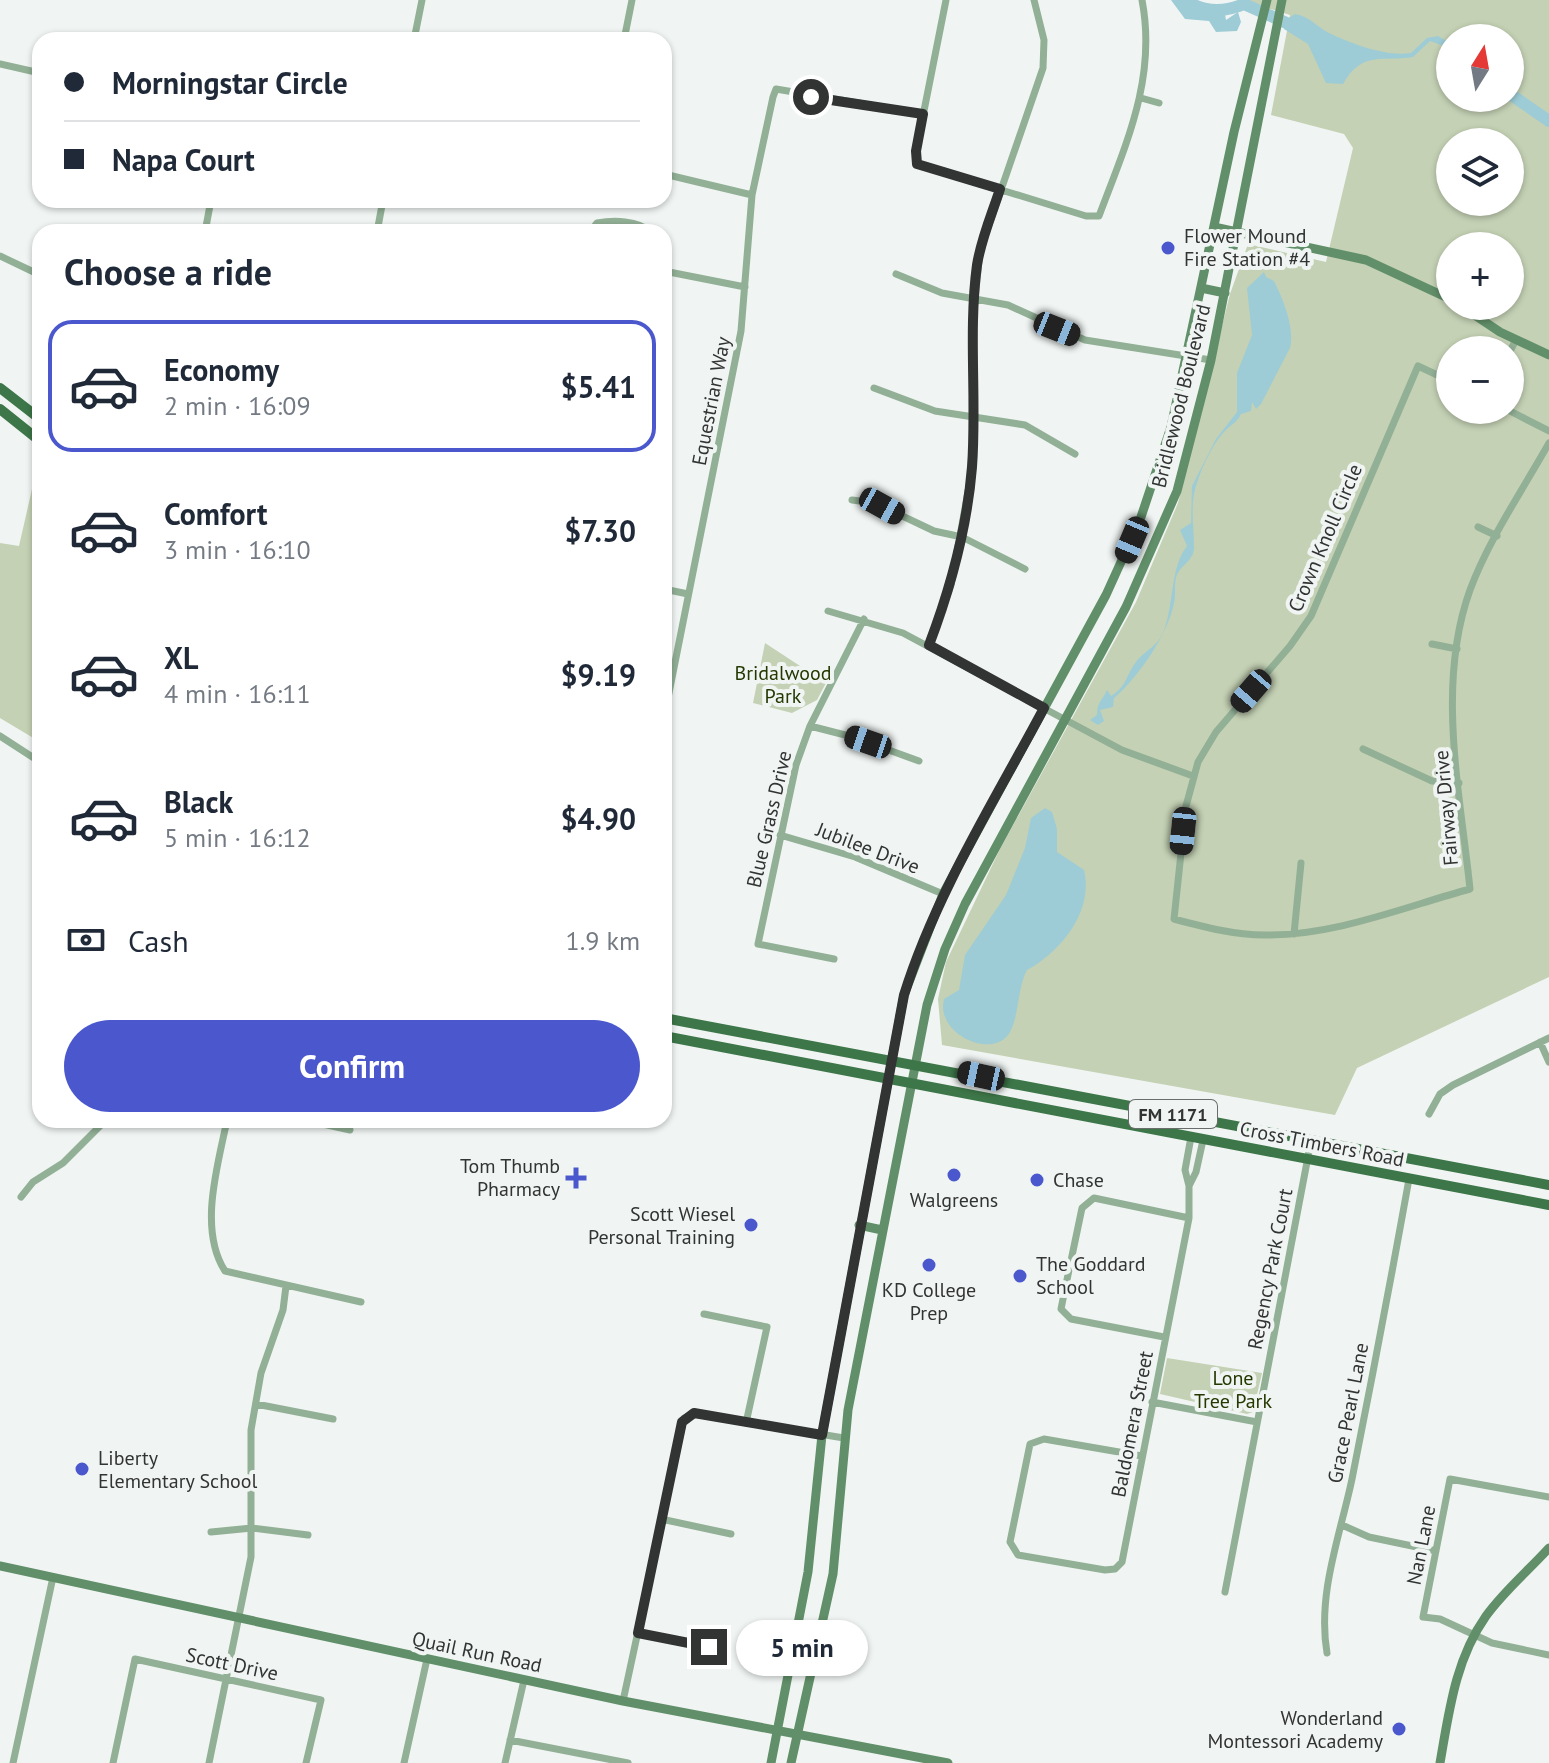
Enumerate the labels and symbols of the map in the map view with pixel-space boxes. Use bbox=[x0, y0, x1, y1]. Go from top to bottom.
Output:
north arrow bbox=[1436, 24, 1524, 112]
route start bbox=[793, 79, 829, 115]
place label: Flower Mound Fire Station #4 bbox=[1184, 223, 1310, 272]
marker: Flower Mound Fire Station #4 bbox=[1159, 239, 1177, 257]
street label: Bridlewood Boulevard bbox=[1146, 302, 1216, 490]
car bbox=[1030, 309, 1084, 349]
street label: Equestrian Way bbox=[686, 334, 736, 468]
street label: Crown Knoll Circle bbox=[1282, 460, 1368, 616]
car bbox=[855, 484, 909, 528]
car bbox=[1112, 513, 1152, 567]
park label: Bridalwood Park bbox=[734, 660, 832, 709]
car bbox=[1226, 665, 1276, 717]
car bbox=[841, 723, 895, 761]
street label: Blue Grass Drive bbox=[741, 748, 797, 890]
street label: Fairway Drive bbox=[1428, 749, 1464, 867]
car bbox=[1169, 806, 1197, 856]
street label: Jubilee Drive bbox=[812, 816, 923, 880]
car bbox=[955, 1059, 1007, 1093]
road number: FM 1171 bbox=[1129, 1100, 1217, 1128]
street label: Cross Timbers Road bbox=[1238, 1115, 1406, 1173]
place label: Tom Thumb Pharmacy bbox=[460, 1153, 561, 1202]
marker: Walgreens bbox=[945, 1166, 963, 1184]
place label: Chase bbox=[1053, 1167, 1104, 1193]
marker: Tom Thumb Pharmacy bbox=[567, 1169, 585, 1187]
marker: Chase bbox=[1028, 1171, 1046, 1189]
street label: Regency Park Court bbox=[1242, 1186, 1298, 1352]
place label: Walgreens bbox=[910, 1187, 998, 1213]
place label: Scott Wiesel Personal Training bbox=[588, 1201, 735, 1250]
marker: Scott Wiesel Personal Training bbox=[742, 1216, 760, 1234]
place label: The Goddard School bbox=[1036, 1251, 1146, 1300]
marker: KD College Prep bbox=[920, 1256, 938, 1274]
marker: The Goddard School bbox=[1011, 1267, 1029, 1285]
place label: KD College Prep bbox=[882, 1277, 976, 1326]
street label: Grace Pearl Lane bbox=[1322, 1341, 1374, 1485]
street label: Baldomera Street bbox=[1105, 1348, 1159, 1499]
park label: Lone Tree Park bbox=[1194, 1365, 1272, 1414]
place label: Liberty Elementary School bbox=[98, 1445, 258, 1494]
marker: Liberty Elementary School bbox=[73, 1460, 91, 1478]
street label: Nan Lane bbox=[1401, 1503, 1441, 1587]
callout: 5 min bbox=[737, 1619, 869, 1675]
street label: Quail Run Road bbox=[410, 1626, 544, 1678]
route end bbox=[691, 1629, 727, 1665]
street label: Scott Drive bbox=[184, 1642, 280, 1686]
place label: Wonderland Montessori Academy bbox=[1208, 1705, 1384, 1754]
marker: Wonderland Montessori Academy bbox=[1390, 1720, 1408, 1738]

